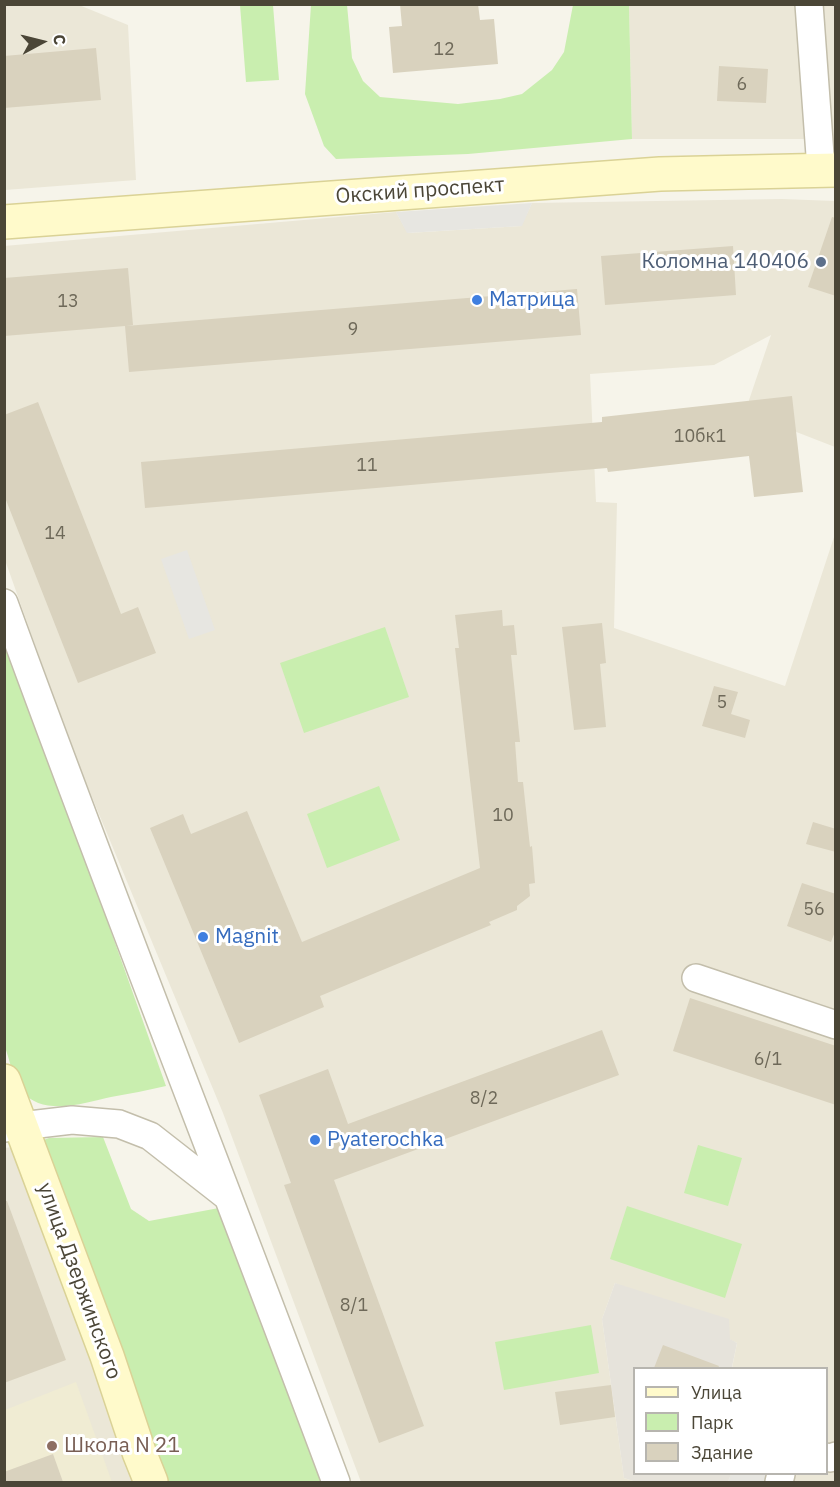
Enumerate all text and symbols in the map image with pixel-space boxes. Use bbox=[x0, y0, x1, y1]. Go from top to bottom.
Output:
north arrow bbox=[12, 12, 72, 72]
text: С bbox=[49, 33, 70, 46]
house number: 12 bbox=[433, 39, 455, 61]
house number: 6 bbox=[737, 74, 747, 96]
street label: Окский проспект bbox=[335, 173, 505, 209]
place label: Коломна 140406 bbox=[642, 249, 809, 275]
marker: Коломна 140406 bbox=[814, 255, 828, 269]
place label: Матрица bbox=[489, 287, 575, 313]
house number: 13 bbox=[57, 291, 79, 313]
marker: Матрица bbox=[470, 293, 484, 307]
house number: 9 bbox=[348, 319, 358, 341]
house number: 10бк1 bbox=[674, 426, 726, 448]
house number: 11 bbox=[356, 455, 378, 477]
house number: 14 bbox=[44, 523, 66, 545]
house number: 5 bbox=[717, 692, 727, 714]
house number: 10 bbox=[492, 805, 514, 827]
house number: 56 bbox=[803, 899, 825, 921]
place label: Magnit bbox=[215, 924, 279, 950]
marker: Magnit bbox=[196, 930, 210, 944]
house number: 6/1 bbox=[754, 1049, 782, 1071]
house number: 8/2 bbox=[470, 1088, 498, 1110]
place label: Pyaterochka bbox=[327, 1127, 444, 1153]
marker: Pyaterochka bbox=[308, 1133, 322, 1147]
street label: улица Дзержинского bbox=[32, 1179, 126, 1383]
house number: 8/1 bbox=[340, 1295, 368, 1317]
legend bbox=[633, 1367, 828, 1475]
text: Улица bbox=[691, 1381, 742, 1404]
text: Парк bbox=[691, 1411, 733, 1434]
place label: Школа N 21 bbox=[64, 1433, 180, 1459]
marker: Школа N 21 bbox=[45, 1439, 59, 1453]
text: Здание bbox=[691, 1441, 753, 1464]

